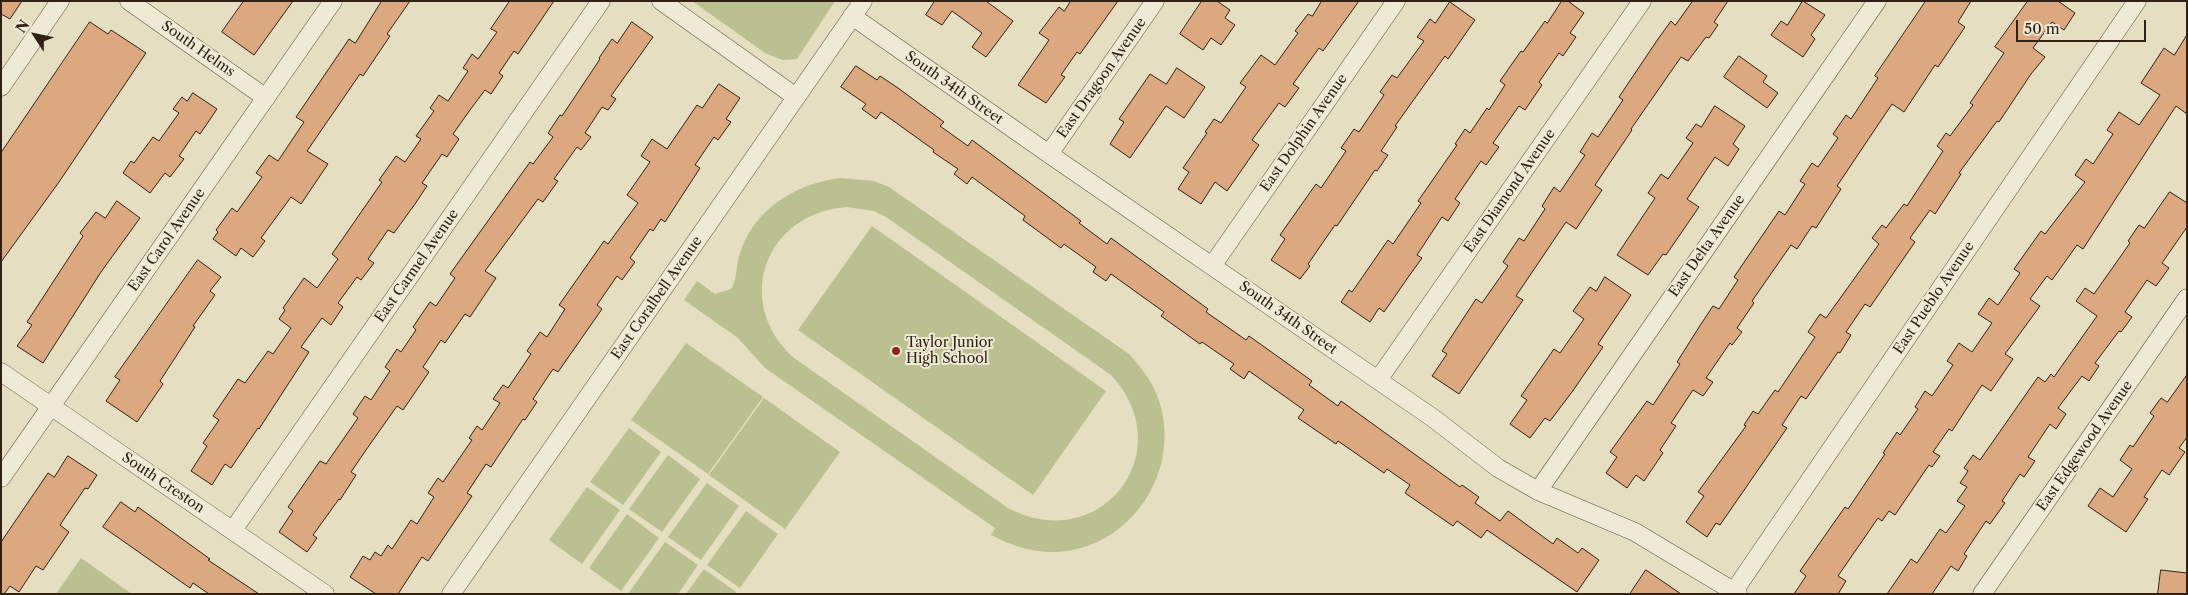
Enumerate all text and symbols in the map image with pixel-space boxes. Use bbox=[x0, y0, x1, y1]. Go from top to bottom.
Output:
north arrow bbox=[10, 10, 60, 60]
scale bar bbox=[2018, 10, 2148, 42]
street label: East Dragoon Avenue bbox=[1054, 15, 1150, 141]
text: N bbox=[12, 16, 34, 37]
street label: South Helms bbox=[158, 18, 238, 80]
text: 50 m bbox=[2024, 19, 2060, 38]
street label: South 34th Street bbox=[902, 48, 1006, 128]
street label: East Dolphin Avenue bbox=[1257, 71, 1351, 195]
street label: East Diamond Avenue bbox=[1461, 126, 1559, 256]
street label: East Carol Avenue bbox=[125, 185, 209, 295]
street label: East Delta Avenue bbox=[1665, 192, 1749, 300]
street label: East Carmel Avenue bbox=[372, 206, 462, 326]
street label: East Coralbell Avenue bbox=[608, 233, 706, 363]
street label: East Pueblo Avenue bbox=[1890, 239, 1978, 357]
street label: South 34th Street bbox=[1236, 278, 1340, 358]
place label: Taylor Junior High School bbox=[906, 335, 993, 368]
marker: Taylor Junior High School bbox=[890, 345, 902, 357]
street label: East Edgewood Avenue bbox=[2034, 378, 2136, 514]
street label: South Creston bbox=[119, 449, 207, 517]

